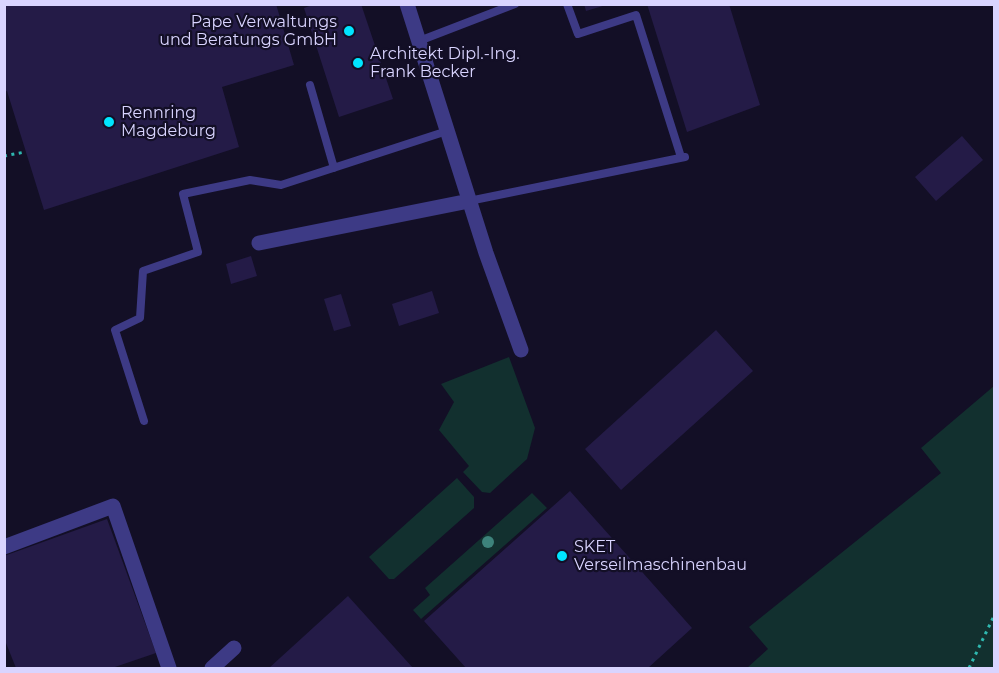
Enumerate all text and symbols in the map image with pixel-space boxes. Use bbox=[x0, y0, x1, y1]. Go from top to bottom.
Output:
place label: Pape Verwaltungs und Beratungs GmbH bbox=[159, 12, 337, 50]
marker: Pape Verwaltungs und Beratungs GmbH bbox=[342, 24, 356, 38]
place label: Architekt Dipl.-Ing. Frank Becker bbox=[370, 44, 520, 82]
marker: Architekt Dipl.-Ing. Frank Becker bbox=[351, 56, 365, 70]
place label: Rennring Magdeburg bbox=[121, 103, 216, 141]
marker: Rennring Magdeburg bbox=[102, 115, 116, 129]
place label: SKET Verseilmaschinenbau bbox=[574, 537, 747, 575]
marker: SKET Verseilmaschinenbau bbox=[555, 549, 569, 563]

